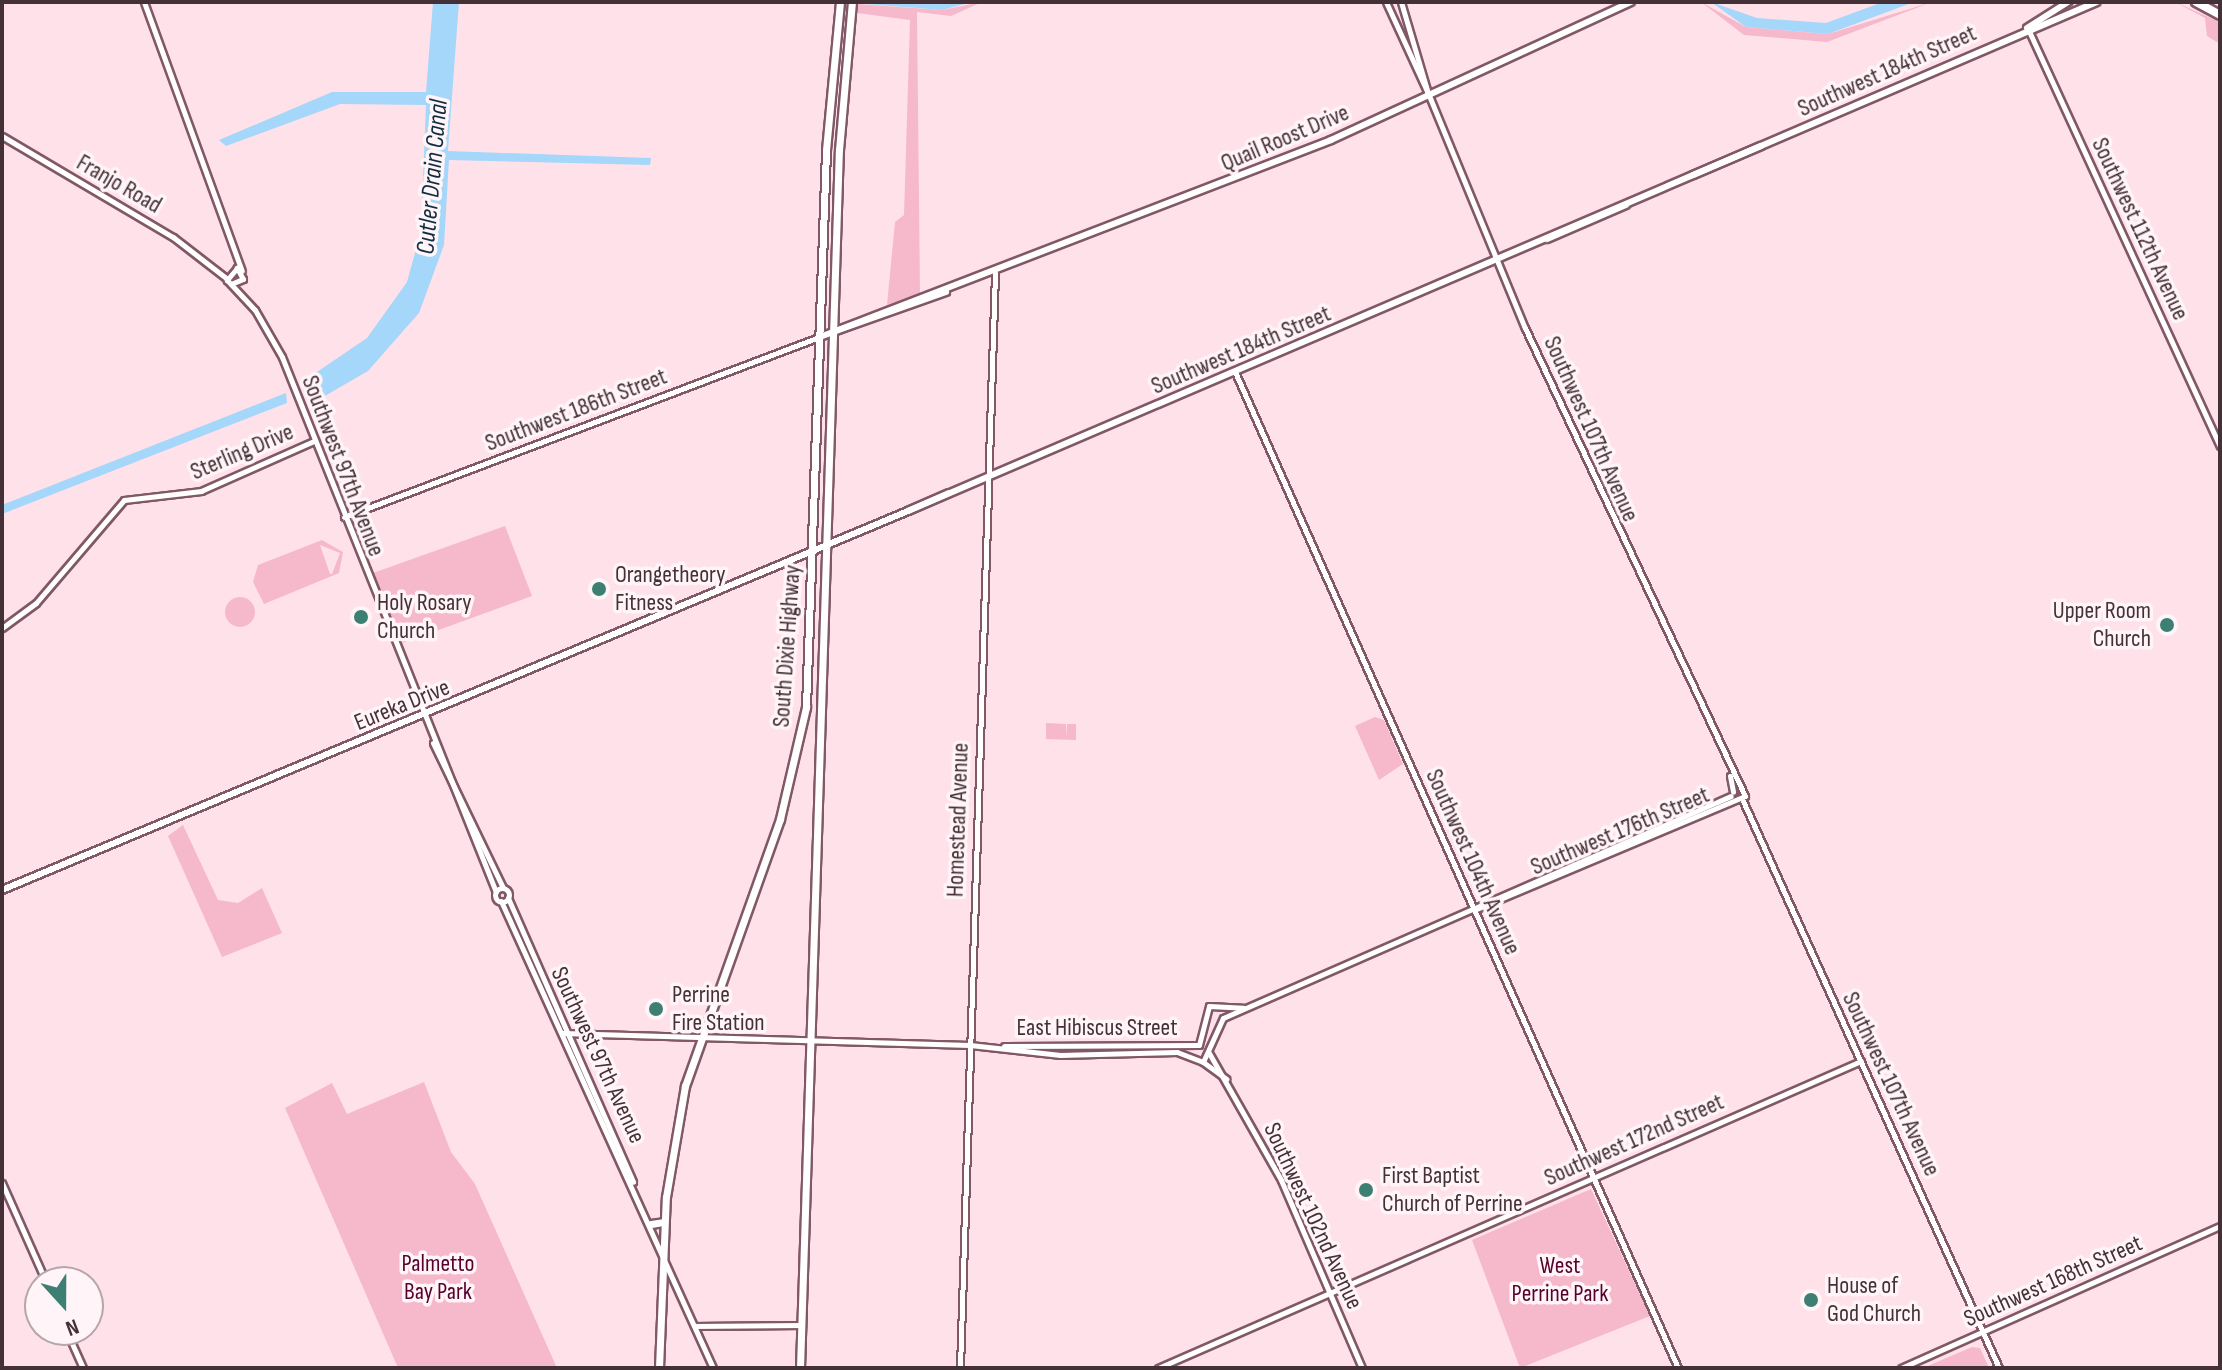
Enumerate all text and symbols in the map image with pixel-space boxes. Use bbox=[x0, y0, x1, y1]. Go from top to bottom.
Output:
street label: Southwest 184th Street bbox=[1793, 19, 1981, 123]
water label: Cutler Drain Canal bbox=[411, 98, 455, 256]
street label: Quail Roost Drive bbox=[1217, 98, 1353, 178]
street label: Southwest 112th Avenue bbox=[2085, 133, 2195, 325]
street label: Franjo Road bbox=[71, 148, 167, 220]
street label: Southwest 184th Street bbox=[1147, 299, 1335, 401]
street label: Southwest 107th Avenue bbox=[1537, 332, 1645, 526]
street label: Southwest 186th Street bbox=[481, 362, 671, 458]
street label: Southwest 97th Avenue bbox=[295, 372, 391, 560]
street label: Sterling Drive bbox=[186, 417, 298, 487]
place label: Orangetheory Fitness bbox=[615, 561, 725, 617]
street label: South Dixie Highway bbox=[767, 564, 807, 728]
marker: Orangetheory Fitness bbox=[590, 580, 608, 598]
place label: Holy Rosary Church bbox=[377, 589, 472, 645]
place label: Upper Room Church bbox=[2053, 597, 2151, 653]
marker: Holy Rosary Church bbox=[352, 608, 370, 626]
marker: Upper Room Church bbox=[2158, 616, 2176, 634]
street label: Eureka Drive bbox=[350, 673, 454, 737]
street label: Homestead Avenue bbox=[941, 742, 975, 898]
street label: Southwest 104th Avenue bbox=[1419, 765, 1527, 959]
street label: Southwest 176th Street bbox=[1526, 780, 1714, 882]
street label: Southwest 97th Avenue bbox=[545, 962, 651, 1148]
place label: Perrine Fire Station bbox=[672, 981, 765, 1037]
street label: Southwest 107th Avenue bbox=[1836, 987, 1946, 1181]
marker: Perrine Fire Station bbox=[647, 1000, 665, 1018]
street label: East Hibiscus Street bbox=[1017, 1014, 1177, 1042]
street label: Southwest 172nd Street bbox=[1540, 1088, 1728, 1192]
street label: Southwest 102nd Avenue bbox=[1257, 1118, 1369, 1314]
place label: First Baptist Church of Perrine bbox=[1382, 1162, 1523, 1218]
marker: First Baptist Church of Perrine bbox=[1357, 1181, 1375, 1199]
street label: Southwest 168th Street bbox=[1959, 1229, 2147, 1333]
park label: Palmetto Bay Park bbox=[402, 1250, 474, 1306]
park label: West Perrine Park bbox=[1512, 1252, 1608, 1308]
north arrow bbox=[24, 1266, 104, 1346]
place label: House of God Church bbox=[1827, 1272, 1921, 1328]
marker: House of God Church bbox=[1802, 1291, 1820, 1309]
text: N bbox=[62, 1312, 82, 1342]

